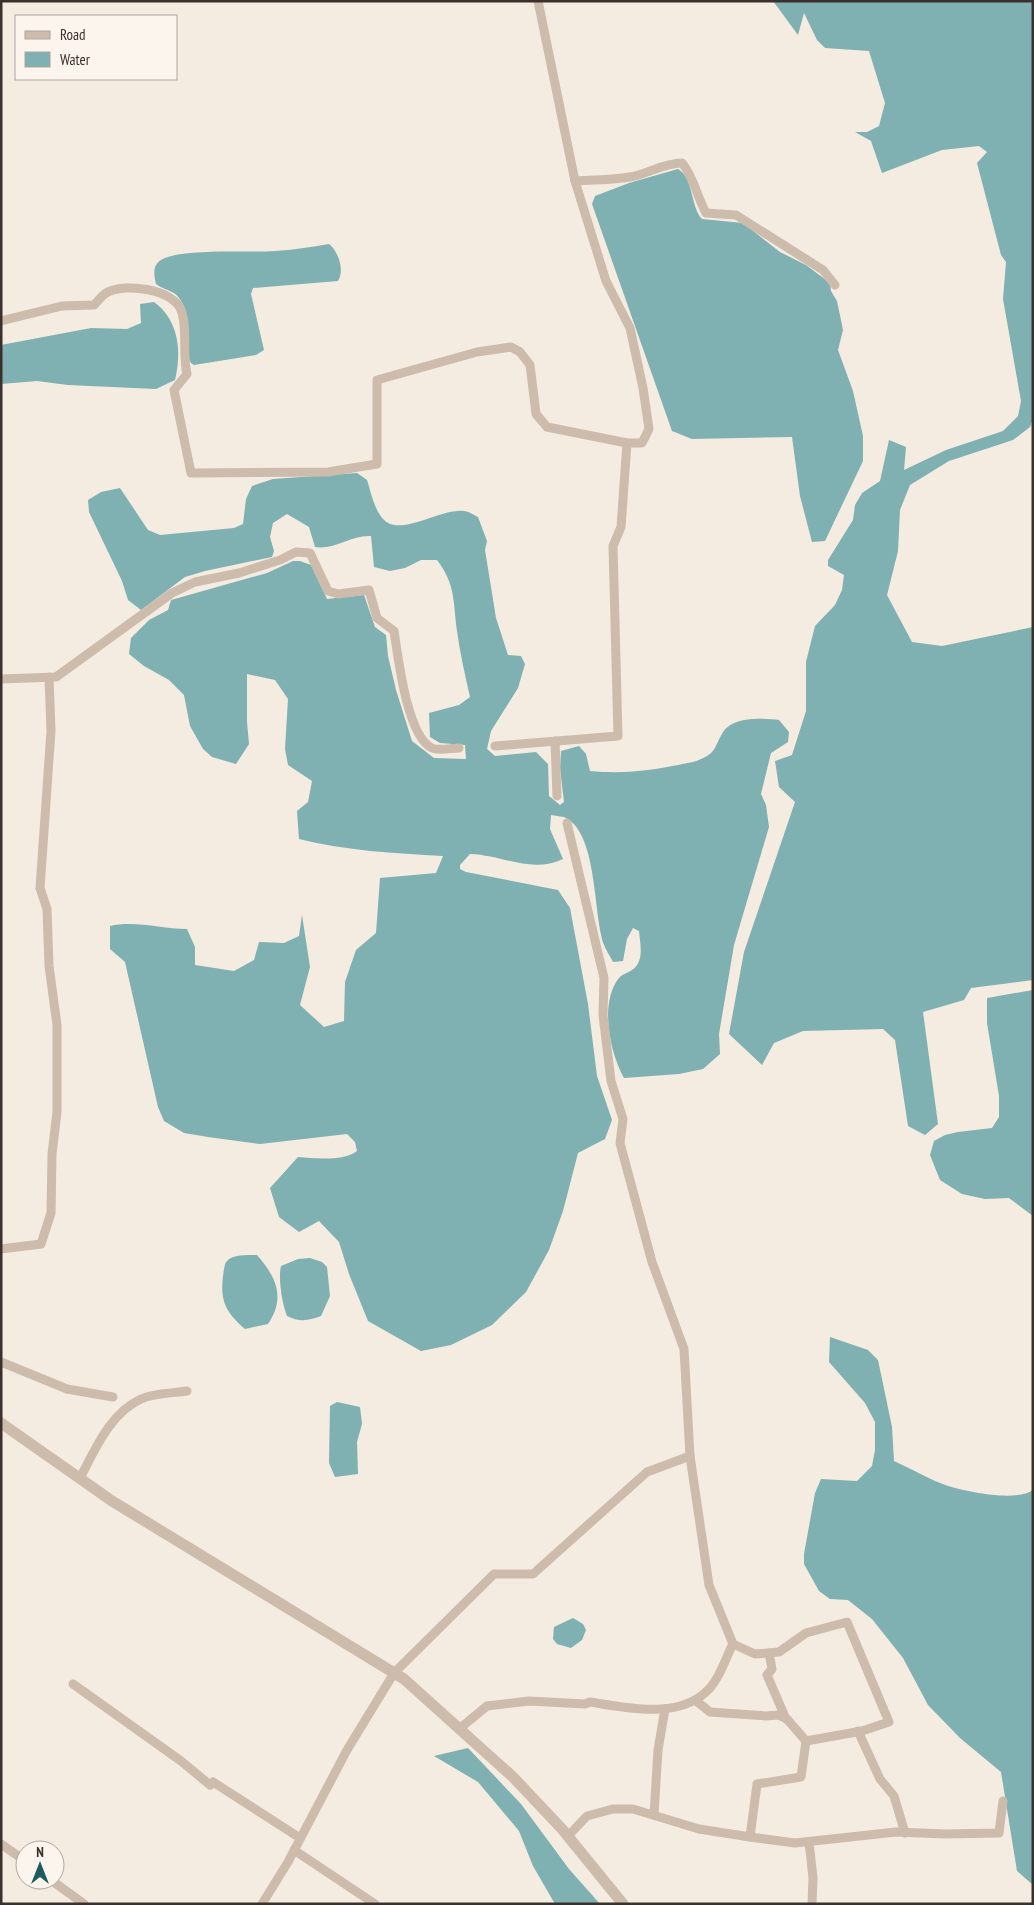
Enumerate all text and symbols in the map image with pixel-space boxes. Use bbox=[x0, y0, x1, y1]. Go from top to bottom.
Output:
legend bbox=[15, 15, 178, 80]
text: Road bbox=[60, 25, 86, 44]
text: Water bbox=[60, 50, 91, 69]
north arrow bbox=[15, 1840, 65, 1890]
text: N bbox=[36, 1843, 44, 1861]

